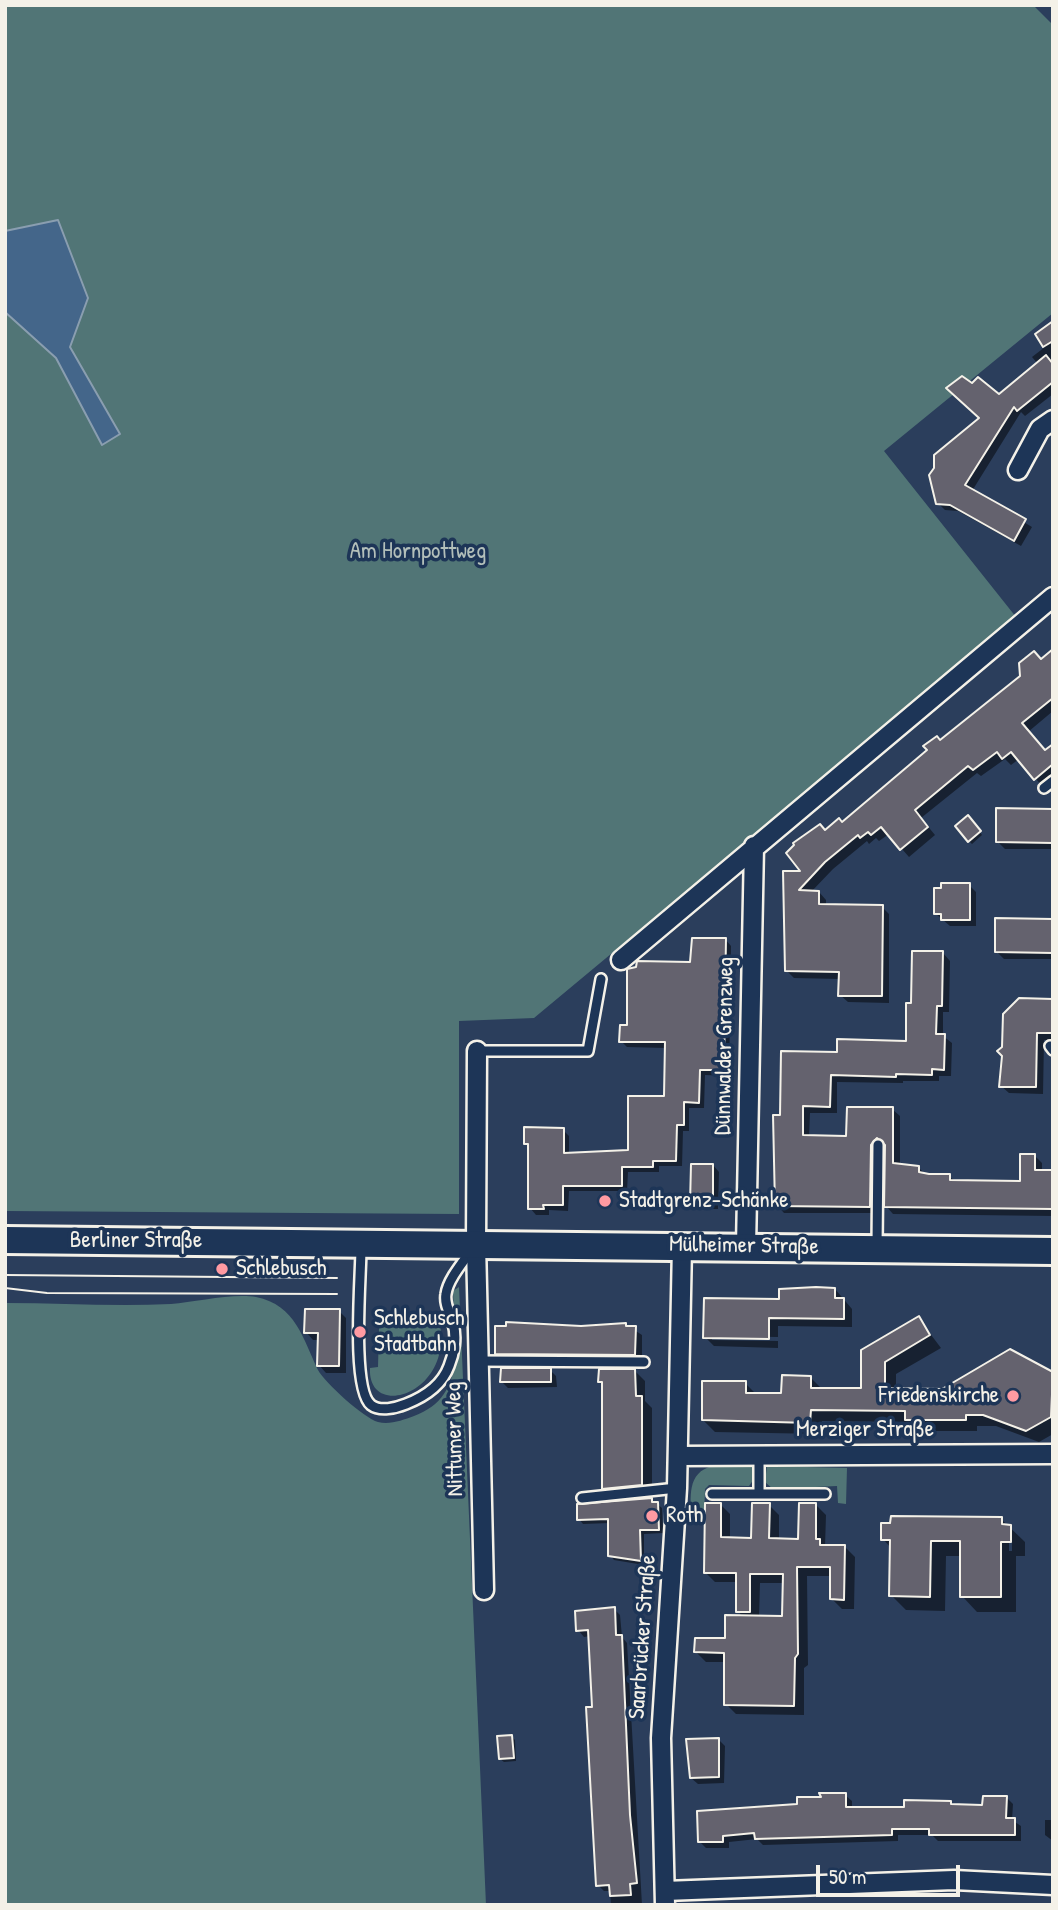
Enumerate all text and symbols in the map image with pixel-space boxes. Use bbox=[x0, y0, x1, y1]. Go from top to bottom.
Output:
park label: Am Hornpottweg bbox=[350, 538, 486, 566]
street label: Dünnwalder Grenzweg bbox=[710, 957, 740, 1135]
place label: Stadtgrenz-Schänke bbox=[619, 1187, 788, 1215]
marker: Stadtgrenz-Schänke bbox=[597, 1193, 613, 1209]
street label: Berliner Straße bbox=[70, 1227, 202, 1255]
street label: Mülheimer Straße bbox=[669, 1231, 819, 1261]
place label: Schlebusch bbox=[236, 1255, 327, 1283]
marker: Schlebusch bbox=[214, 1261, 230, 1277]
place label: Schlebusch Stadtbahn bbox=[374, 1305, 465, 1359]
marker: Schlebusch Stadtbahn bbox=[352, 1324, 368, 1340]
street label: Nittumer Weg bbox=[440, 1381, 470, 1497]
place label: Friedenskirche bbox=[879, 1382, 999, 1410]
marker: Friedenskirche bbox=[1005, 1388, 1021, 1404]
street label: Merziger Straße bbox=[796, 1416, 934, 1444]
place label: Roth bbox=[666, 1502, 703, 1530]
marker: Roth bbox=[644, 1508, 660, 1524]
street label: Saarbrücker Straße bbox=[623, 1554, 663, 1720]
scale bar bbox=[820, 1850, 964, 1894]
text: 50 m bbox=[829, 1862, 866, 1891]

